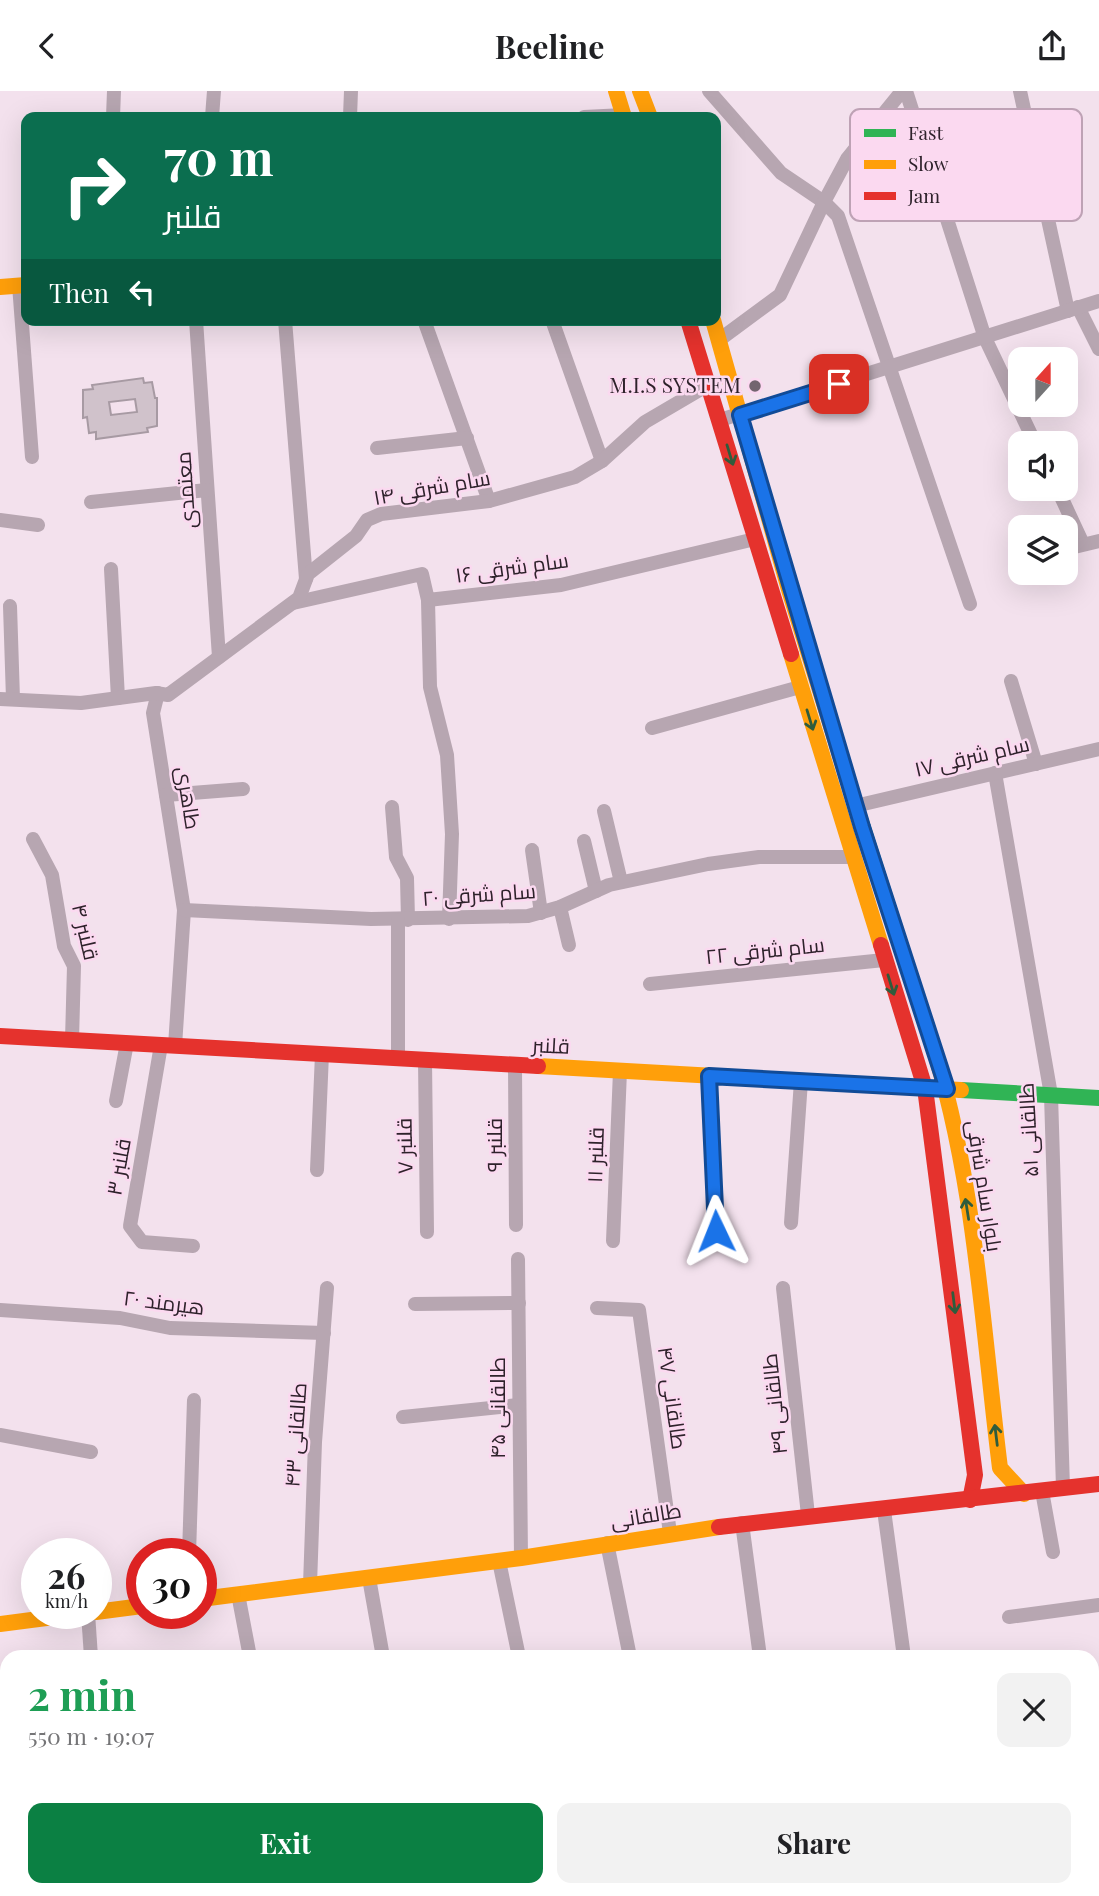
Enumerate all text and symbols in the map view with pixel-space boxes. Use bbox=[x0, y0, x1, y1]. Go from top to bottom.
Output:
text: Beeline bbox=[495, 24, 604, 67]
icon: back bbox=[28, 27, 66, 65]
icon: share bbox=[1033, 27, 1071, 65]
legend bbox=[850, 109, 1082, 221]
text: Fast bbox=[908, 119, 944, 145]
text: 70 m bbox=[164, 123, 274, 188]
icon: right bbox=[49, 140, 140, 231]
text: Slow bbox=[908, 150, 949, 176]
text: Jam bbox=[907, 182, 940, 208]
text: قلنبر bbox=[164, 193, 222, 236]
icon: left bbox=[123, 273, 161, 311]
text: Then bbox=[49, 275, 109, 310]
north arrow bbox=[1008, 347, 1078, 417]
map controls bbox=[1008, 347, 1078, 585]
pin bbox=[809, 354, 869, 414]
icon: arrive bbox=[820, 365, 858, 403]
place label: M.I.S SYSTEM bbox=[609, 370, 741, 398]
marker: M.I.S SYSTEM bbox=[747, 378, 763, 394]
button: sound bbox=[1008, 431, 1078, 501]
one-way arrow bbox=[725, 444, 738, 466]
street label: معتمدی bbox=[167, 451, 202, 530]
street label: سام شرقی ۱۴ bbox=[371, 462, 493, 512]
button: layers bbox=[1008, 515, 1078, 585]
street label: سام شرقی ۱۶ bbox=[453, 544, 570, 590]
one-way arrow bbox=[804, 709, 817, 731]
street label: سام شرقی ۱۷ bbox=[911, 728, 1032, 784]
street label: طاهری bbox=[170, 764, 209, 831]
street label: سام شرقی ۲۰ bbox=[421, 875, 537, 913]
street label: قلنبر ۴ bbox=[67, 901, 107, 962]
street label: سام شرقی ۲۲ bbox=[704, 929, 826, 971]
one-way arrow bbox=[886, 973, 898, 995]
street label: قلنبر bbox=[530, 1029, 571, 1059]
street label: طالقانی ۵۱ bbox=[1011, 1082, 1044, 1178]
street label: قلنبر ۷ bbox=[389, 1118, 417, 1174]
street label: قلنبر ۹ bbox=[479, 1118, 507, 1172]
street label: بلوار سام شرقی bbox=[960, 1118, 1010, 1254]
street label: قلنبر ۱۱ bbox=[579, 1126, 609, 1183]
street label: قلنبر ۳ bbox=[98, 1136, 136, 1197]
position arrow bbox=[679, 1194, 753, 1268]
one-way arrow bbox=[960, 1199, 973, 1221]
street label: هیرمند ۲۰ bbox=[122, 1282, 206, 1320]
one-way arrow bbox=[947, 1291, 960, 1314]
street label: طالقانی ۴۷ bbox=[652, 1344, 695, 1451]
street label: طالقانی ۴۹ bbox=[754, 1352, 793, 1456]
street label: طالقانی ۴۵ bbox=[482, 1357, 511, 1459]
street label: طالقانی ۴۳ bbox=[276, 1382, 313, 1488]
one-way arrow bbox=[990, 1424, 1003, 1447]
street label: طالقانی bbox=[608, 1495, 683, 1534]
speed limit sign: 30 bbox=[126, 1538, 217, 1629]
text: 26 bbox=[48, 1551, 85, 1598]
text: km/h bbox=[45, 1589, 88, 1613]
text: 2 min bbox=[28, 1666, 136, 1722]
button: close bbox=[997, 1673, 1071, 1747]
text: 550 m · 19:07 bbox=[28, 1720, 154, 1751]
button: Exit bbox=[28, 1803, 543, 1883]
button: Share bbox=[557, 1803, 1071, 1883]

